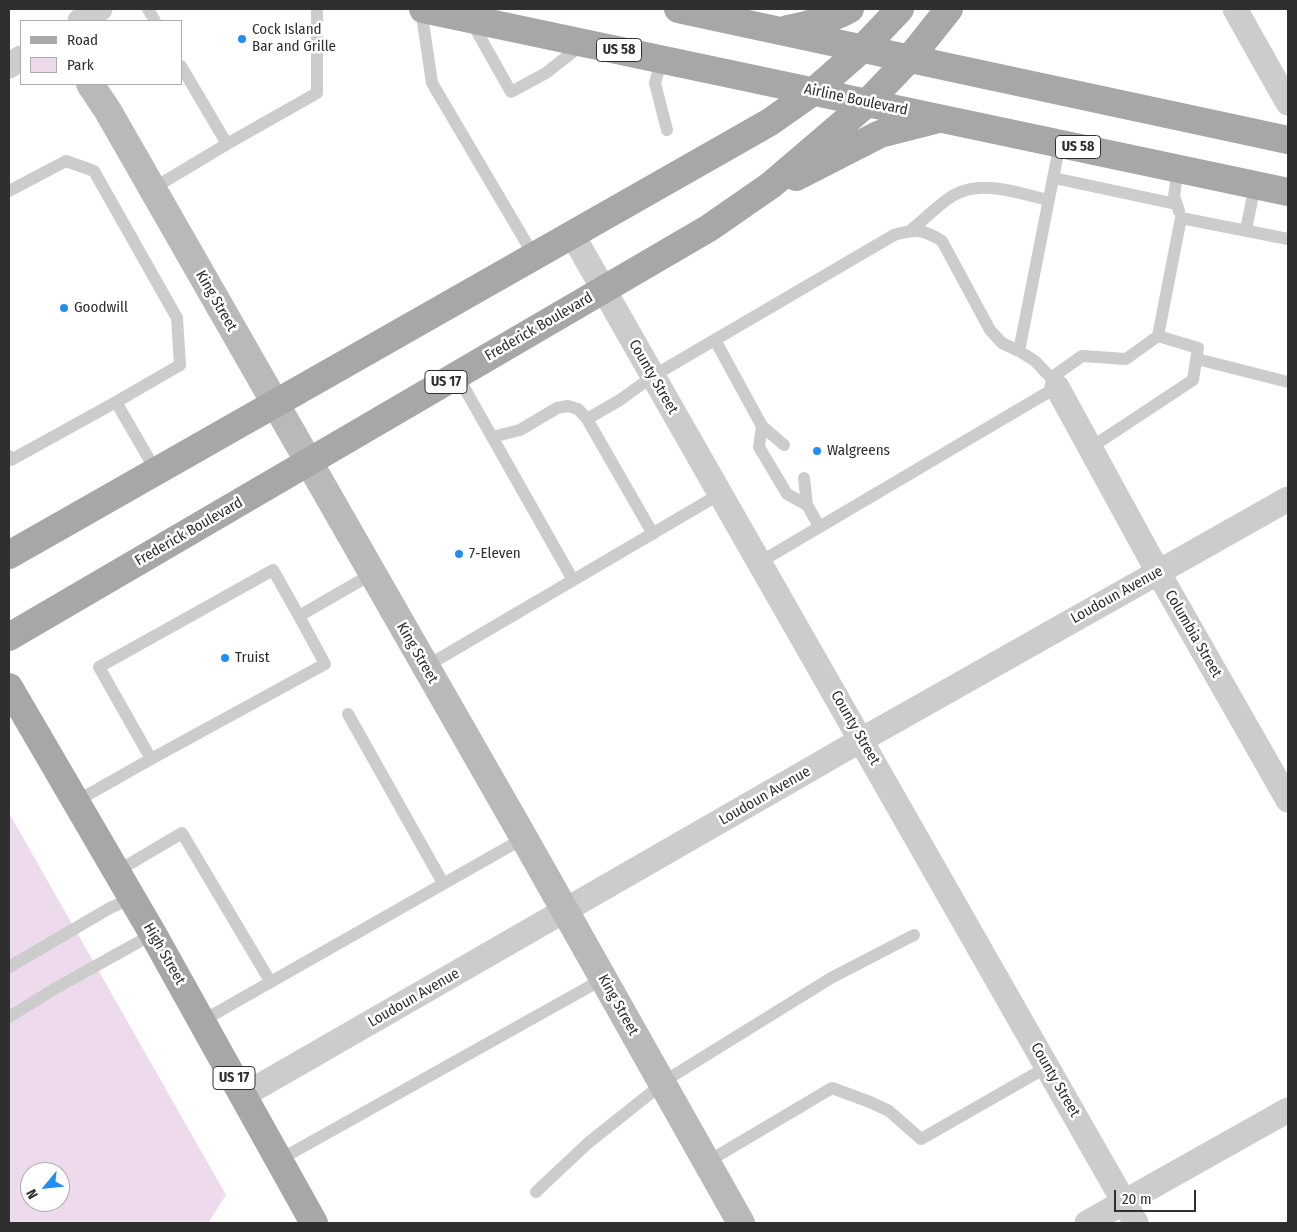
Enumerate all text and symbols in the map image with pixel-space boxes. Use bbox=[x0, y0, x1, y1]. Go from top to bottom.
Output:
legend bbox=[20, 20, 182, 85]
place label: Cock Island Bar and Grille bbox=[252, 21, 336, 56]
text: Road bbox=[67, 31, 98, 49]
marker: Cock Island Bar and Grille bbox=[236, 33, 248, 45]
road number: US 58 bbox=[596, 38, 642, 62]
text: Park bbox=[67, 56, 94, 74]
street label: Airline Boulevard bbox=[803, 80, 909, 120]
road number: US 58 bbox=[1056, 136, 1100, 158]
street label: King Street bbox=[191, 267, 241, 335]
street label: Frederick Boulevard bbox=[482, 289, 596, 365]
place label: Goodwill bbox=[74, 299, 128, 317]
marker: Goodwill bbox=[58, 302, 70, 314]
street label: County Street bbox=[624, 337, 682, 417]
road number: US 17 bbox=[425, 371, 467, 394]
place label: Walgreens bbox=[827, 442, 890, 460]
marker: Walgreens bbox=[811, 445, 823, 457]
street label: Frederick Boulevard bbox=[132, 494, 246, 570]
place label: 7-Eleven bbox=[469, 545, 521, 563]
marker: 7-Eleven bbox=[453, 548, 465, 560]
street label: Loudoun Avenue bbox=[1068, 562, 1166, 628]
street label: Columbia Street bbox=[1161, 587, 1225, 681]
street label: King Street bbox=[392, 619, 442, 687]
place label: Truist bbox=[235, 649, 270, 667]
marker: Truist bbox=[219, 652, 231, 664]
street label: County Street bbox=[826, 688, 884, 768]
street label: Loudoun Avenue bbox=[716, 763, 814, 829]
street label: High Street bbox=[139, 920, 189, 988]
street label: Loudoun Avenue bbox=[365, 965, 463, 1031]
street label: King Street bbox=[594, 971, 642, 1039]
street label: County Street bbox=[1026, 1040, 1084, 1120]
road number: US 17 bbox=[213, 1066, 255, 1090]
north arrow bbox=[20, 1162, 70, 1212]
scale bar bbox=[1117, 1180, 1200, 1212]
text: N bbox=[23, 1186, 42, 1202]
text: 20 m bbox=[1122, 1190, 1152, 1208]

